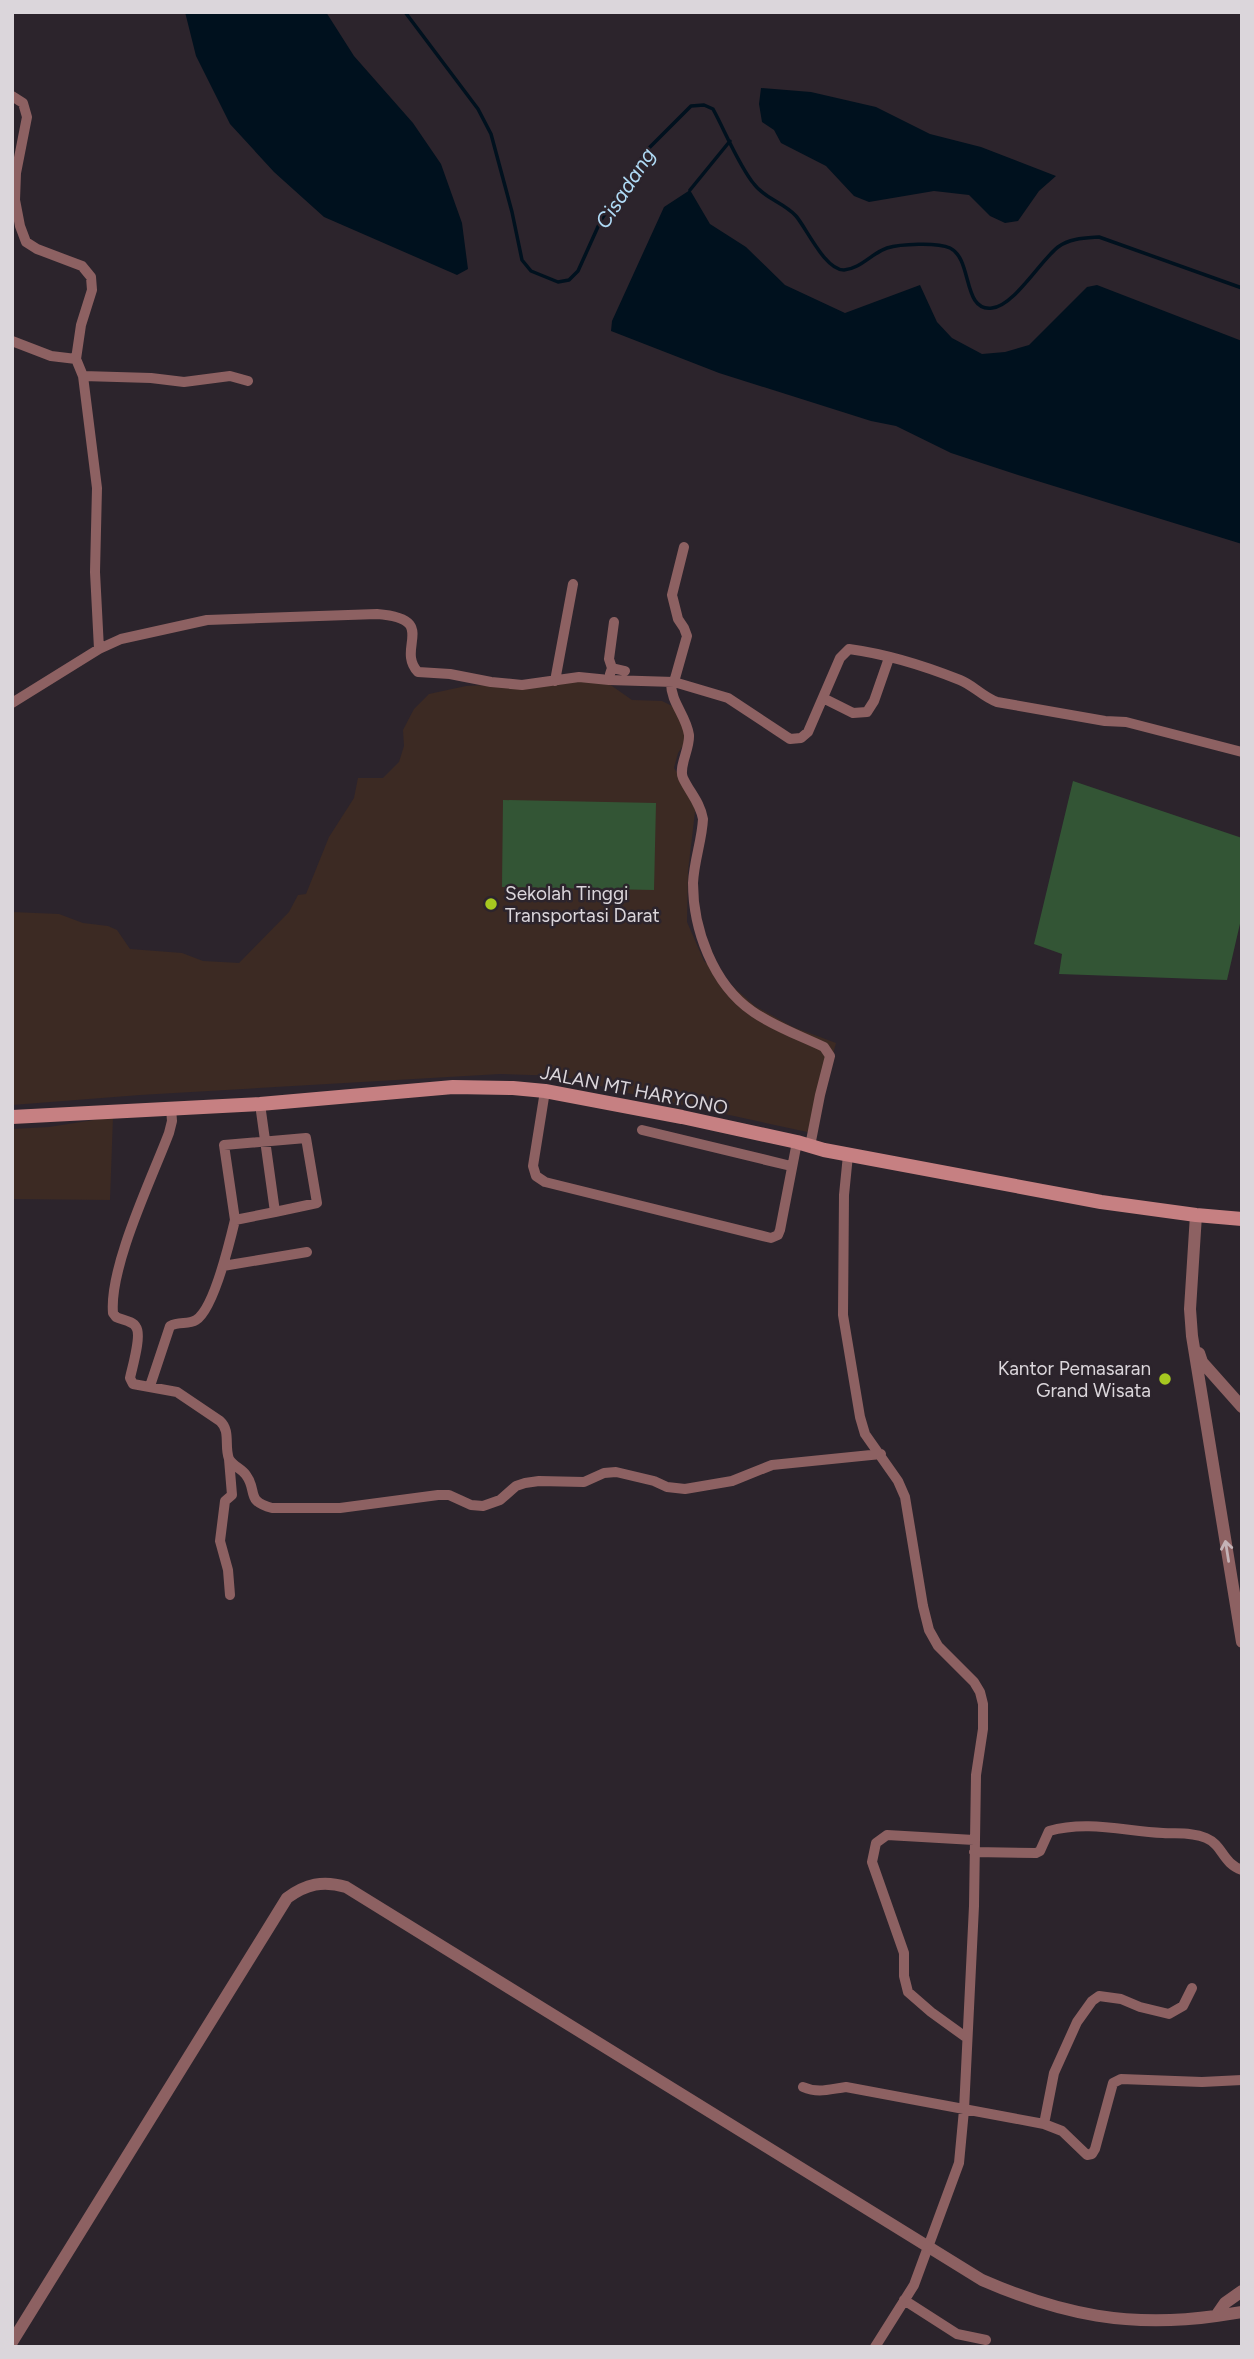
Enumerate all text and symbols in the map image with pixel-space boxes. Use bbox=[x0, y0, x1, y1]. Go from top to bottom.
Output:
water label: Cisadang bbox=[590, 143, 660, 233]
place label: Sekolah Tinggi Transportasi Darat bbox=[505, 882, 660, 927]
marker: Sekolah Tinggi Transportasi Darat bbox=[483, 896, 499, 912]
street label: JALAN MT HARYONO bbox=[538, 1061, 730, 1119]
place label: Kantor Pemasaran Grand Wisata bbox=[998, 1357, 1151, 1402]
marker: Kantor Pemasaran Grand Wisata bbox=[1157, 1371, 1173, 1387]
one-way arrow bbox=[1220, 1540, 1233, 1563]

